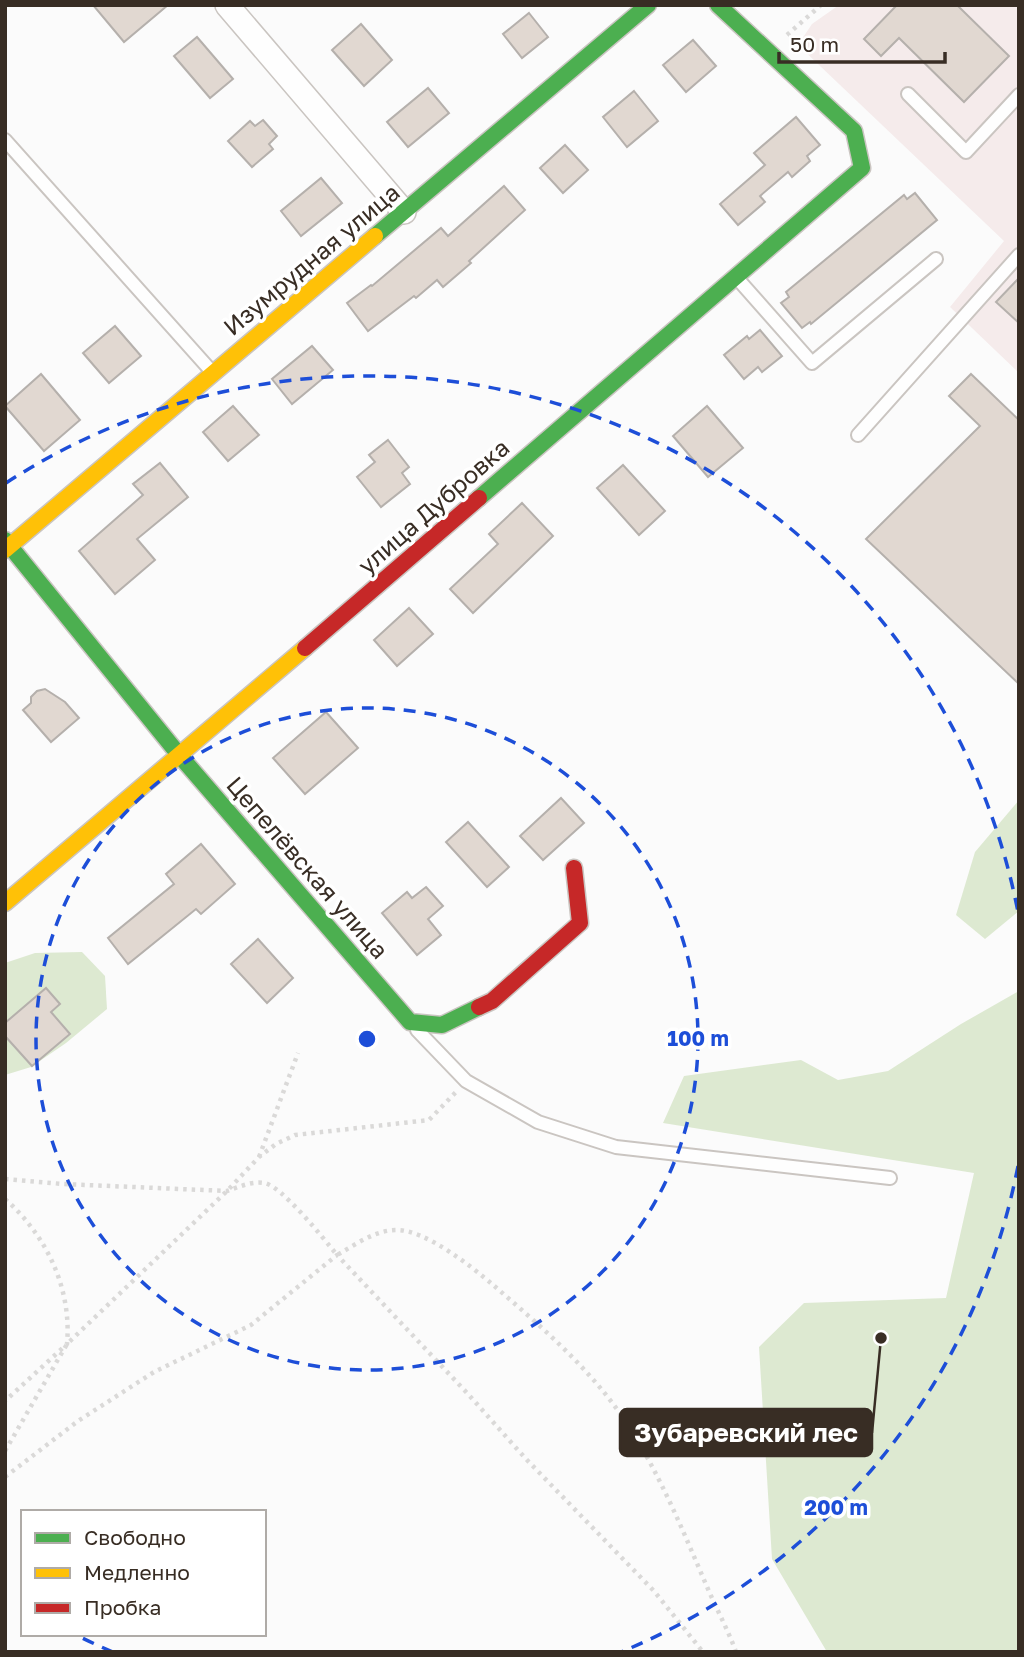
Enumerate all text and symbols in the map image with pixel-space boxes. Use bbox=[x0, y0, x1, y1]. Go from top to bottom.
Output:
scale bar bbox=[779, 21, 945, 65]
text: 50 m bbox=[790, 31, 839, 57]
street label: Изумрудная улица bbox=[217, 177, 405, 341]
street label: улица Дубровка bbox=[351, 432, 515, 579]
street label: Цепелёвская улица bbox=[221, 770, 395, 964]
text: 100 m bbox=[667, 1025, 729, 1051]
centre of rings bbox=[355, 1027, 379, 1051]
callout: Зубаревский лес bbox=[620, 1409, 872, 1456]
text: Зубаревский лес bbox=[634, 1417, 858, 1448]
text: 200 m bbox=[804, 1494, 868, 1520]
legend bbox=[21, 1510, 266, 1636]
text: Свободно bbox=[84, 1524, 186, 1550]
text: Медленно bbox=[84, 1559, 190, 1585]
text: Пробка bbox=[84, 1594, 162, 1620]

